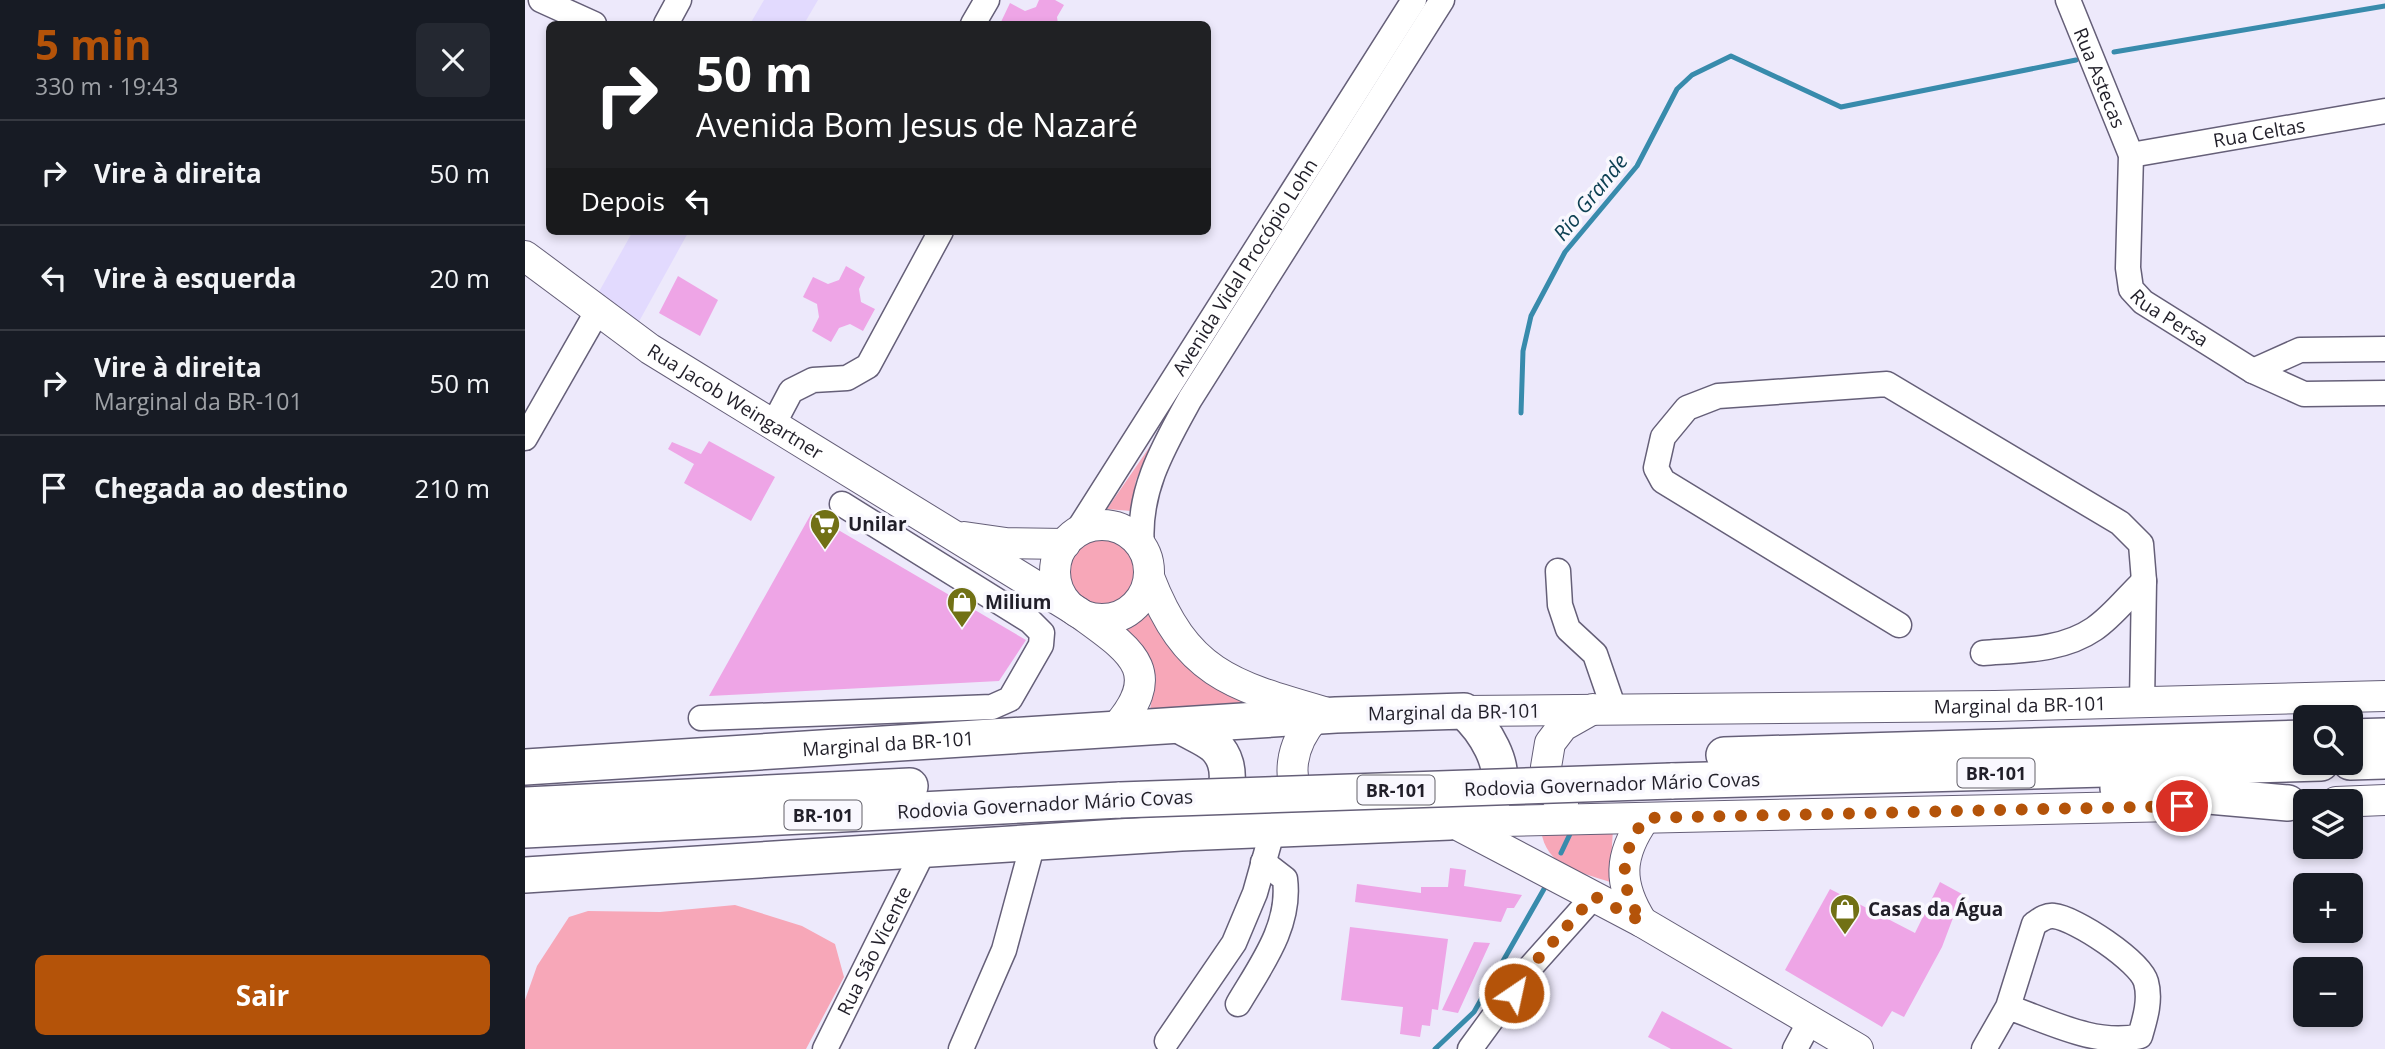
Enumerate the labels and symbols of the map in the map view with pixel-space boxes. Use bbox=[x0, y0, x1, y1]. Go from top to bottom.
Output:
street label: Rua Astecas bbox=[2068, 24, 2132, 132]
street label: Rua Celtas bbox=[2211, 112, 2307, 154]
water label: Rio Grande bbox=[1546, 148, 1634, 246]
street label: Avenida Vidal Procópio Lohn bbox=[1166, 153, 1323, 381]
street label: Rua Persa bbox=[2124, 283, 2213, 353]
street label: Rua Jacob Weingartner bbox=[643, 338, 828, 466]
supermarket icon: Unilar bbox=[808, 507, 842, 551]
place label: Unilar bbox=[848, 511, 907, 537]
shop icon: Milium bbox=[945, 585, 979, 629]
place label: Milium bbox=[985, 589, 1051, 615]
street label: Marginal da BR-101 bbox=[1934, 690, 2106, 720]
street label: Marginal da BR-101 bbox=[1368, 697, 1540, 727]
street label: Marginal da BR-101 bbox=[801, 725, 975, 762]
road number: BR-101 bbox=[1957, 758, 2035, 788]
street label: Rodovia Governador Mário Covas bbox=[1464, 766, 1760, 802]
road number: BR-101 bbox=[1357, 776, 1435, 804]
pin bbox=[2152, 776, 2212, 836]
street label: Rodovia Governador Mário Covas bbox=[896, 783, 1194, 825]
road number: BR-101 bbox=[785, 800, 861, 830]
street label: Rua São Vicente bbox=[831, 881, 917, 1020]
shop icon: Casas da Água bbox=[1828, 892, 1862, 936]
place label: Casas da Água bbox=[1868, 896, 2003, 922]
position arrow bbox=[1477, 956, 1551, 1030]

